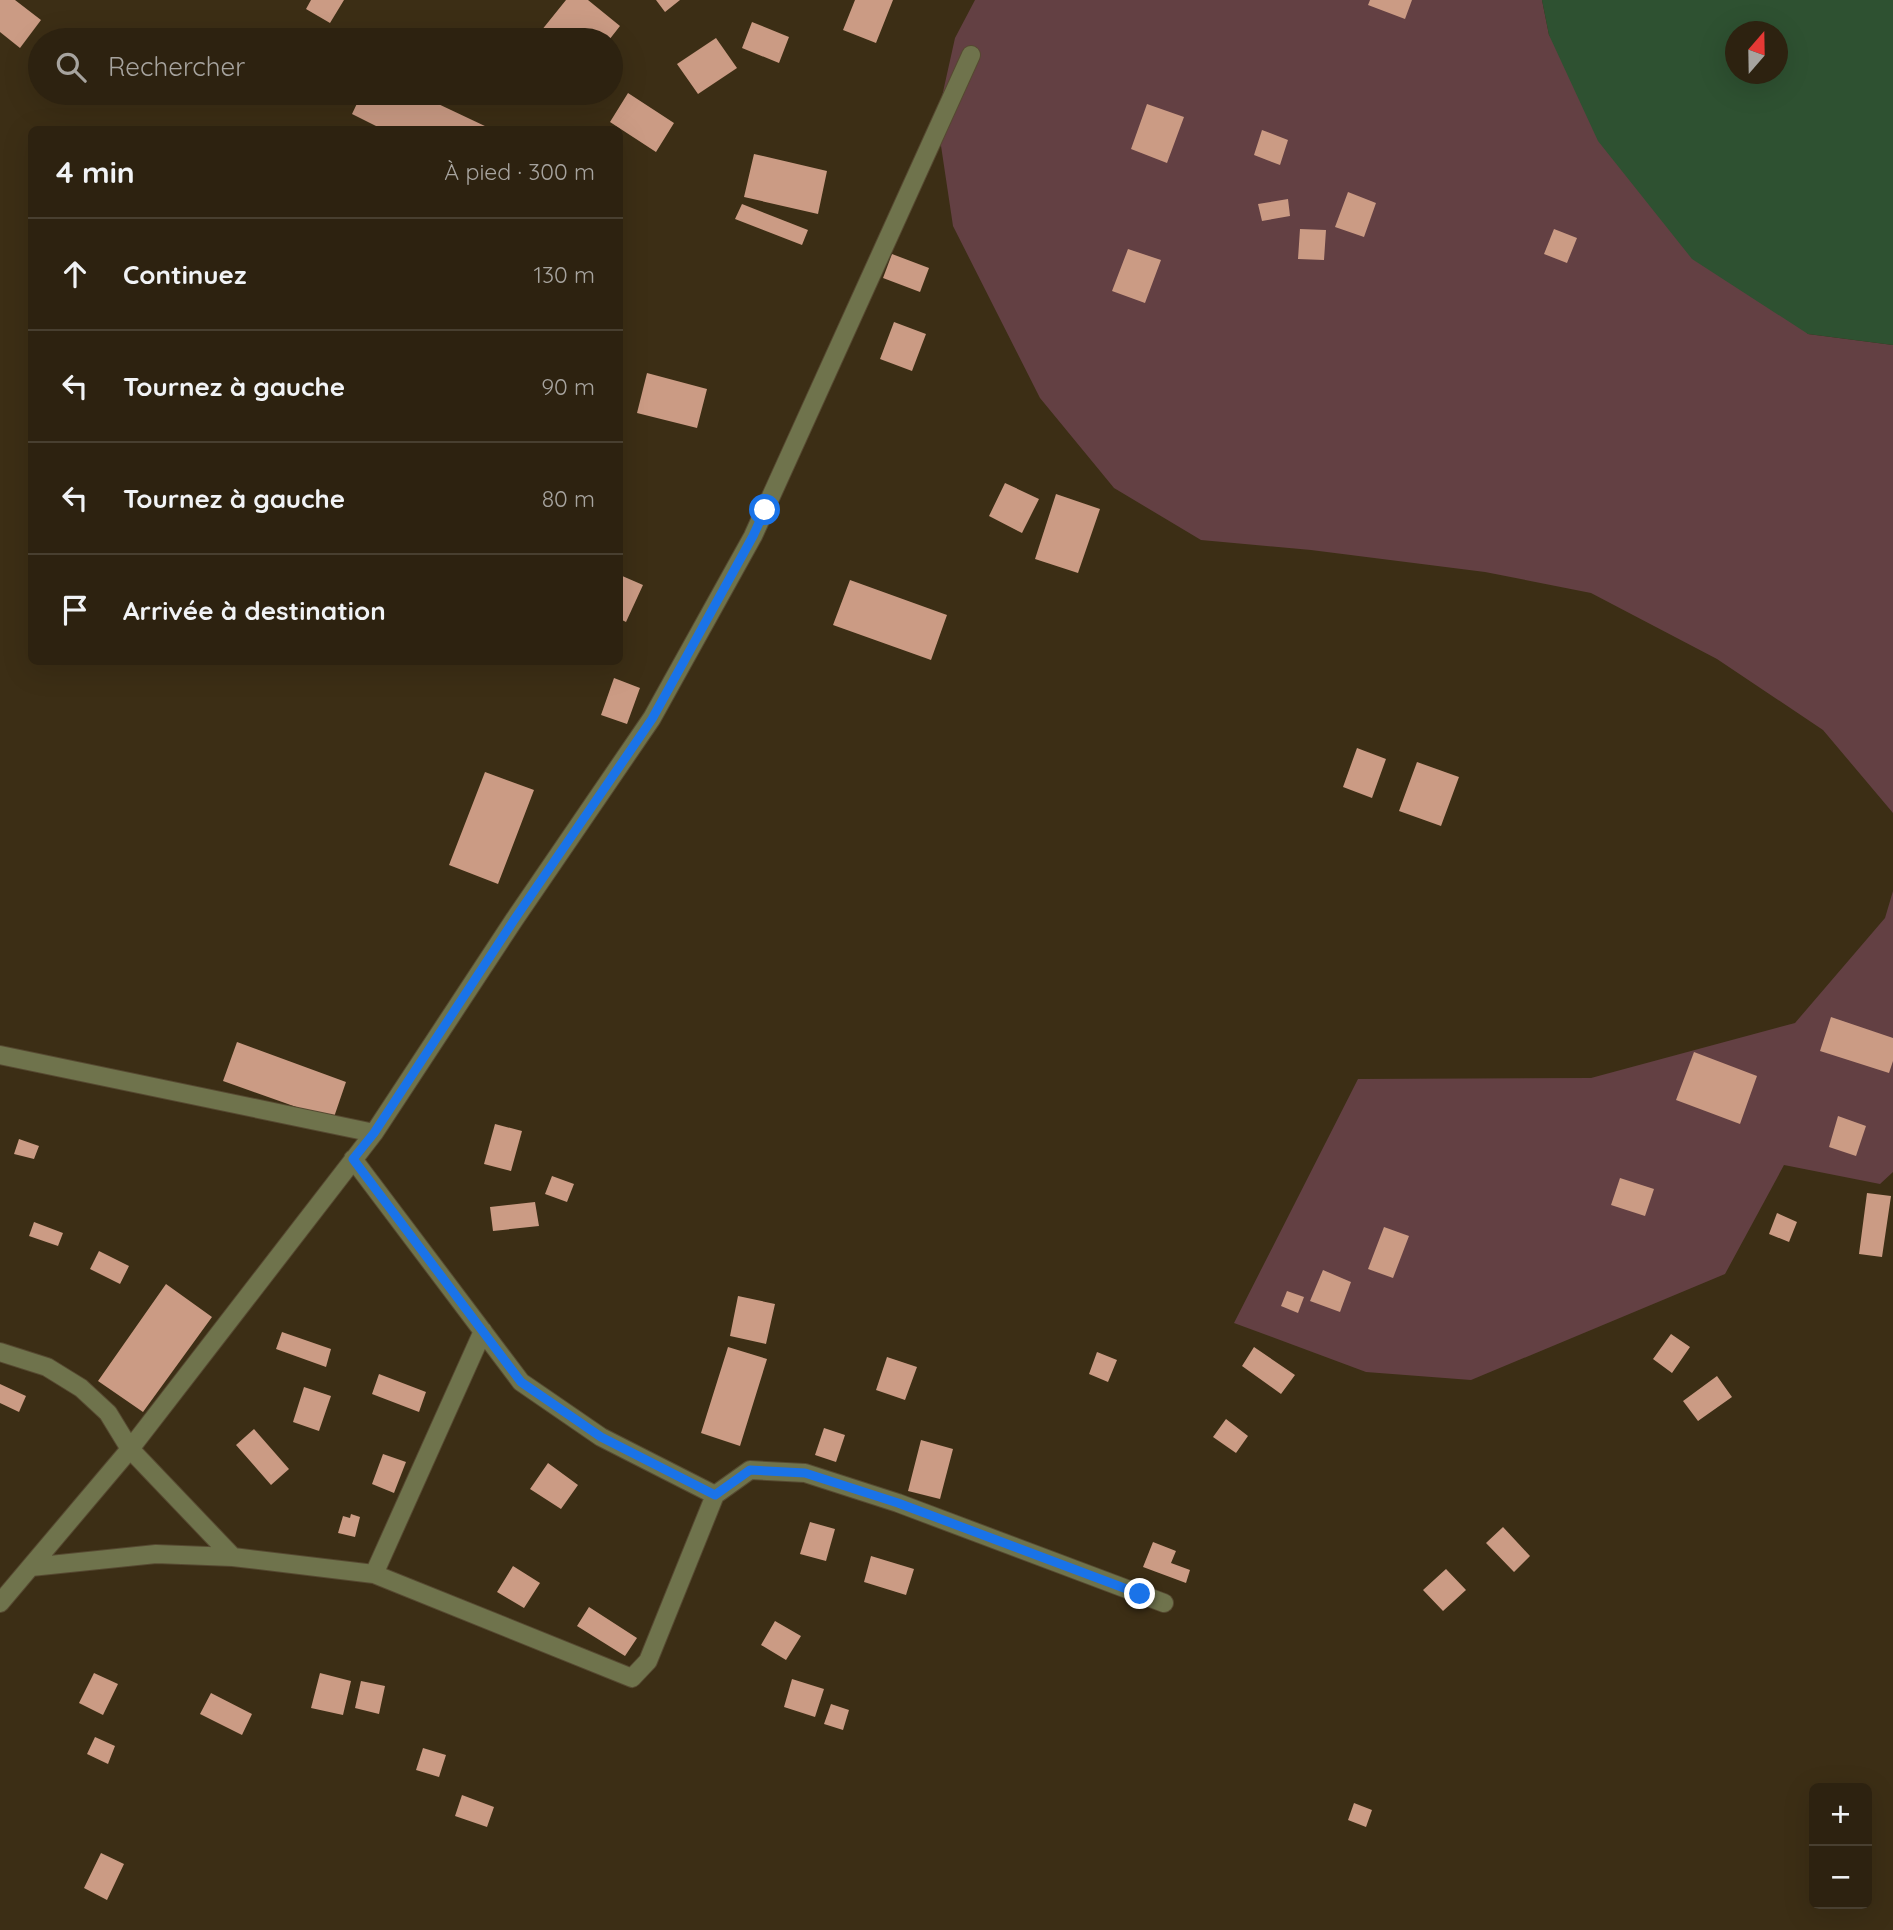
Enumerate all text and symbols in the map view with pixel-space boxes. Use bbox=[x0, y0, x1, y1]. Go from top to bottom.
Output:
north arrow bbox=[1725, 21, 1788, 84]
search box bbox=[28, 28, 623, 105]
icon: search bbox=[52, 48, 90, 86]
text: Rechercher bbox=[108, 50, 245, 83]
text: 4 min bbox=[56, 153, 135, 191]
text: À pied · 300 m bbox=[444, 157, 595, 186]
icon: ahead bbox=[56, 255, 94, 293]
text: Continuez bbox=[123, 258, 246, 291]
text: 130 m bbox=[533, 260, 595, 289]
icon: left bbox=[56, 367, 94, 405]
text: Tournez à gauche bbox=[123, 370, 345, 403]
text: 90 m bbox=[541, 372, 595, 401]
icon: left bbox=[56, 479, 94, 517]
text: Tournez à gauche bbox=[123, 482, 345, 515]
text: 80 m bbox=[542, 484, 595, 513]
route start bbox=[749, 494, 780, 525]
icon: arrive bbox=[56, 591, 94, 629]
text: Arrivée à destination bbox=[123, 594, 386, 627]
route end bbox=[1124, 1578, 1155, 1609]
map controls bbox=[1809, 1783, 1872, 1909]
button: + bbox=[1809, 1783, 1872, 1846]
button: − bbox=[1809, 1846, 1872, 1909]

